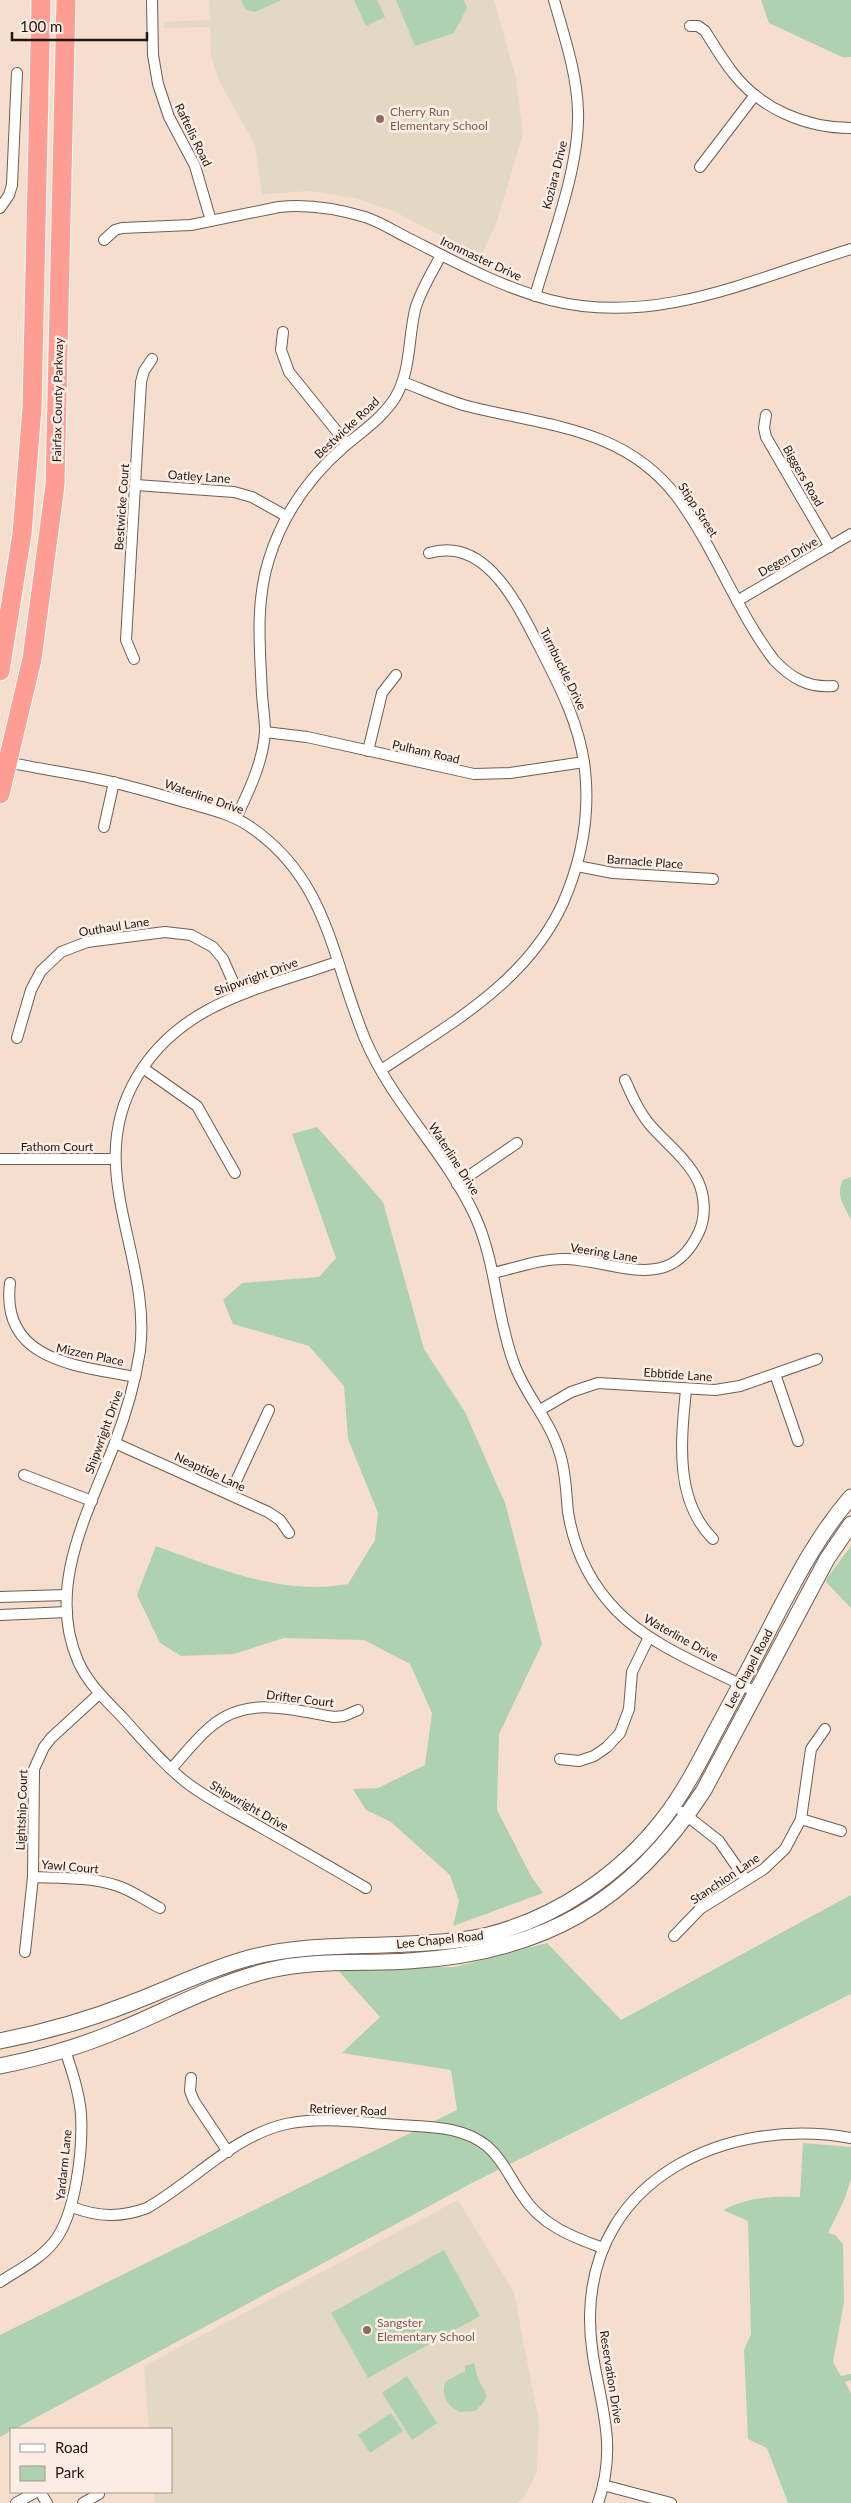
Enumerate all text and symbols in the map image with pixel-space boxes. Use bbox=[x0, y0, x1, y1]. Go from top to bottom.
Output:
scale bar bbox=[12, 10, 148, 42]
text: 100 m bbox=[20, 17, 62, 35]
street label: Raftelis Road bbox=[172, 101, 215, 169]
place label: Cherry Run Elementary School bbox=[390, 104, 488, 133]
marker: Cherry Run Elementary School bbox=[374, 113, 386, 125]
street label: Koziara Drive bbox=[539, 139, 570, 211]
street label: Ironmaster Drive bbox=[438, 233, 524, 284]
street label: Fairfax County Parkway bbox=[49, 337, 66, 462]
street label: Bestwicke Road bbox=[311, 394, 382, 462]
street label: Biggers Road bbox=[780, 442, 827, 509]
street label: Bestwicke Court bbox=[111, 462, 132, 551]
street label: Oatley Lane bbox=[167, 467, 231, 486]
street label: Stipp Street bbox=[675, 480, 722, 540]
street label: Degen Drive bbox=[755, 534, 820, 580]
street label: Turnbuckle Drive bbox=[537, 625, 590, 712]
street label: Pulham Road bbox=[391, 736, 461, 767]
street label: Waterline Drive bbox=[162, 776, 246, 817]
street label: Barnacle Place bbox=[606, 851, 684, 872]
street label: Outhaul Lane bbox=[78, 914, 150, 939]
street label: Shipwright Drive bbox=[212, 954, 300, 999]
street label: Waterline Drive bbox=[426, 1120, 483, 1198]
street label: Fathom Court bbox=[21, 1139, 94, 1154]
street label: Veering Lane bbox=[569, 1240, 639, 1265]
street label: Mizzen Place bbox=[55, 1340, 125, 1369]
street label: Ebbtide Lane bbox=[643, 1365, 713, 1384]
street label: Shipwright Drive bbox=[81, 1388, 126, 1476]
street label: Neaptide Lane bbox=[172, 1449, 248, 1495]
street label: Waterline Drive bbox=[641, 1611, 721, 1664]
street label: Lee Chapel Road bbox=[721, 1627, 776, 1711]
street label: Drifter Court bbox=[265, 1687, 335, 1710]
street label: Lightship Court bbox=[13, 1769, 30, 1851]
street label: Shipwright Drive bbox=[207, 1777, 291, 1834]
street label: Stanchion Lane bbox=[687, 1850, 762, 1907]
street label: Yawl Court bbox=[41, 1857, 100, 1877]
street label: Lee Chapel Road bbox=[396, 1927, 484, 1952]
street label: Retriever Road bbox=[309, 2101, 387, 2118]
street label: Yardarm Lane bbox=[52, 2129, 75, 2201]
place label: Sangster Elementary School bbox=[377, 2315, 475, 2344]
marker: Sangster Elementary School bbox=[361, 2324, 373, 2336]
street label: Reservation Drive bbox=[597, 2329, 626, 2424]
legend bbox=[10, 2428, 172, 2493]
text: Road bbox=[55, 2438, 88, 2456]
text: Park bbox=[55, 2463, 85, 2481]

